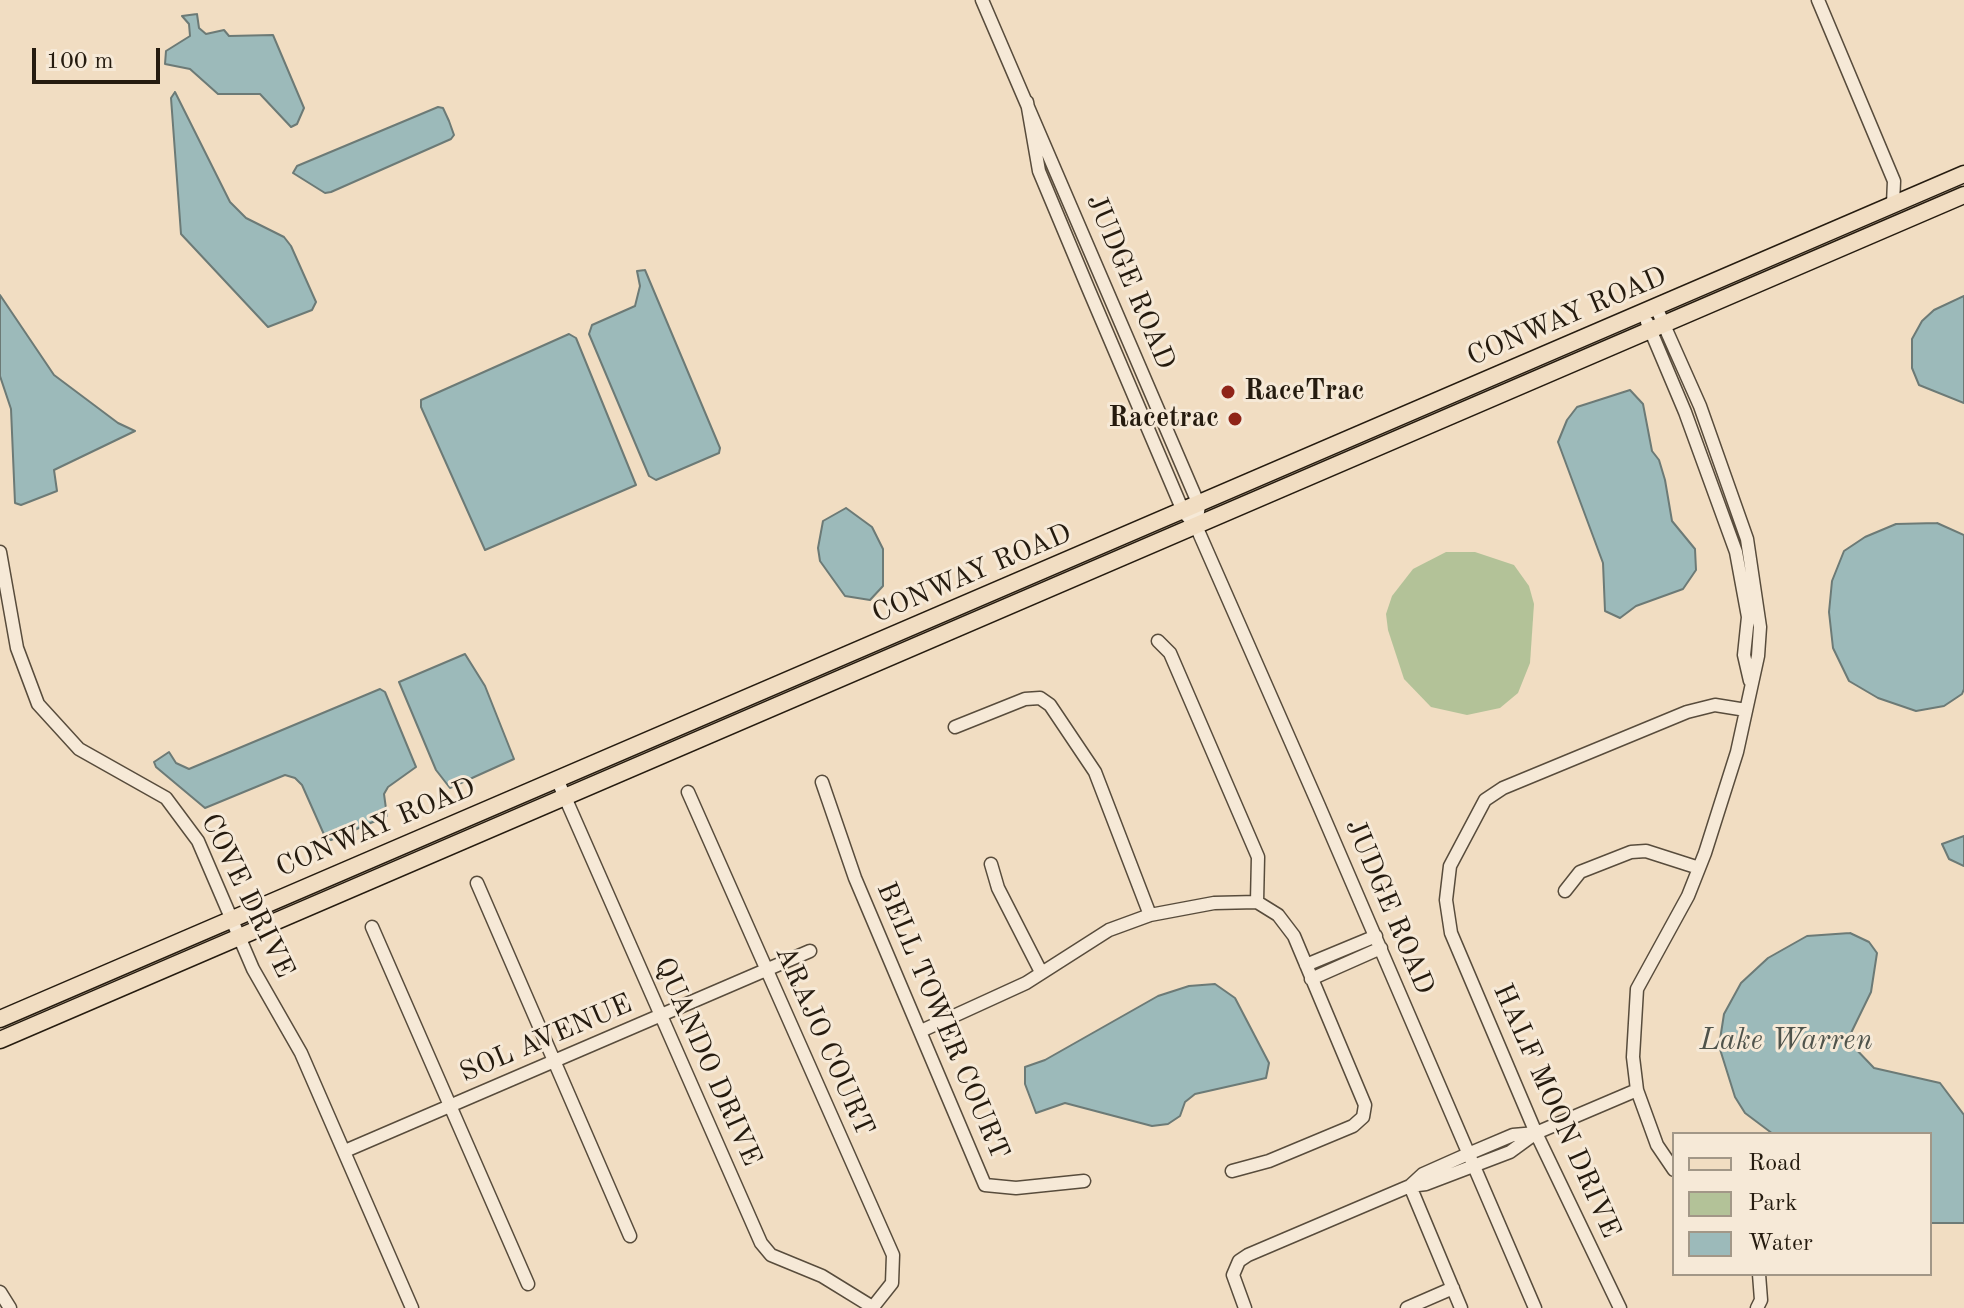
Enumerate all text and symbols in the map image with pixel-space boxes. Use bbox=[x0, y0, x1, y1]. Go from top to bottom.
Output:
scale bar bbox=[36, 32, 164, 82]
text: 100 m bbox=[46, 50, 114, 74]
street label: JUDGE ROAD bbox=[1078, 189, 1182, 375]
street label: CONWAY ROAD bbox=[1462, 260, 1672, 374]
place label: RaceTrac bbox=[1244, 375, 1365, 409]
marker: RaceTrac bbox=[1219, 383, 1237, 401]
place label: Racetrac bbox=[1108, 402, 1219, 436]
marker: Racetrac bbox=[1226, 410, 1244, 428]
street label: CONWAY ROAD bbox=[867, 517, 1077, 631]
street label: CONWAY ROAD bbox=[271, 771, 481, 885]
street label: COVE DRIVE bbox=[193, 808, 301, 984]
street label: JUDGE ROAD bbox=[1337, 814, 1441, 1000]
street label: BELL TOWER COURT bbox=[868, 877, 1016, 1165]
street label: ARAJO COURT bbox=[767, 941, 881, 1141]
street label: QUANDO DRIVE bbox=[646, 952, 768, 1172]
street label: HALF MOON DRIVE bbox=[1485, 979, 1627, 1243]
street label: SOL AVENUE bbox=[455, 988, 637, 1090]
water label: Lake Warren bbox=[1699, 1023, 1873, 1059]
legend bbox=[1672, 1132, 1932, 1276]
text: Road bbox=[1748, 1152, 1801, 1176]
text: Park bbox=[1748, 1192, 1797, 1216]
text: Water bbox=[1748, 1232, 1813, 1256]

